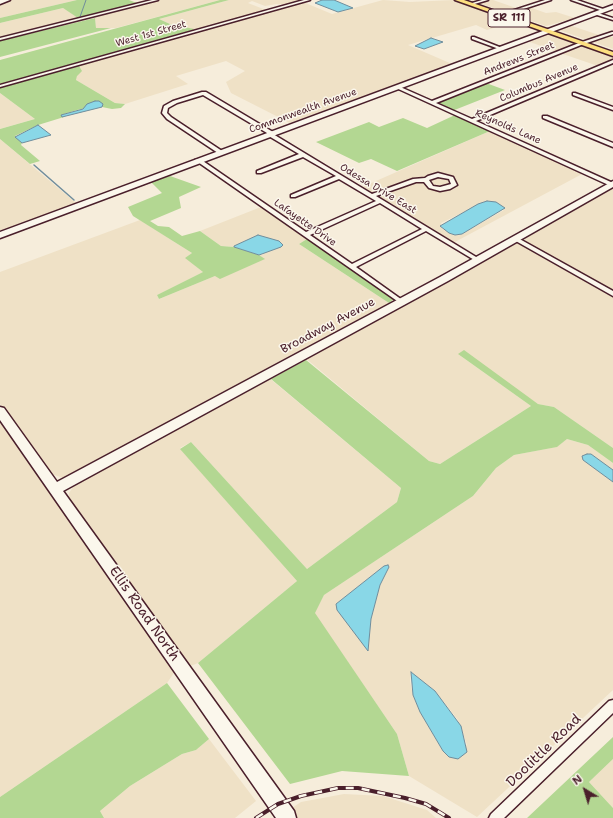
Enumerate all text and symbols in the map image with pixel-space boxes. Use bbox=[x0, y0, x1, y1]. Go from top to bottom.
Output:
road number: SR 111 bbox=[488, 9, 530, 27]
street label: West 1st Street bbox=[114, 18, 188, 50]
street label: Andrews Street bbox=[482, 39, 556, 79]
street label: Columbus Avenue bbox=[498, 61, 580, 105]
street label: Commonwealth Avenue bbox=[248, 86, 358, 136]
street label: Reynolds Lane bbox=[473, 107, 543, 147]
street label: Odessa Drive East bbox=[337, 161, 419, 217]
street label: Lafayette Drive bbox=[271, 197, 339, 249]
street label: Broadway Avenue bbox=[278, 295, 378, 357]
street label: Ellis Road North bbox=[105, 563, 183, 665]
street label: Doolittle Road bbox=[503, 711, 585, 791]
north arrow bbox=[565, 770, 605, 810]
text: N bbox=[569, 772, 585, 789]

